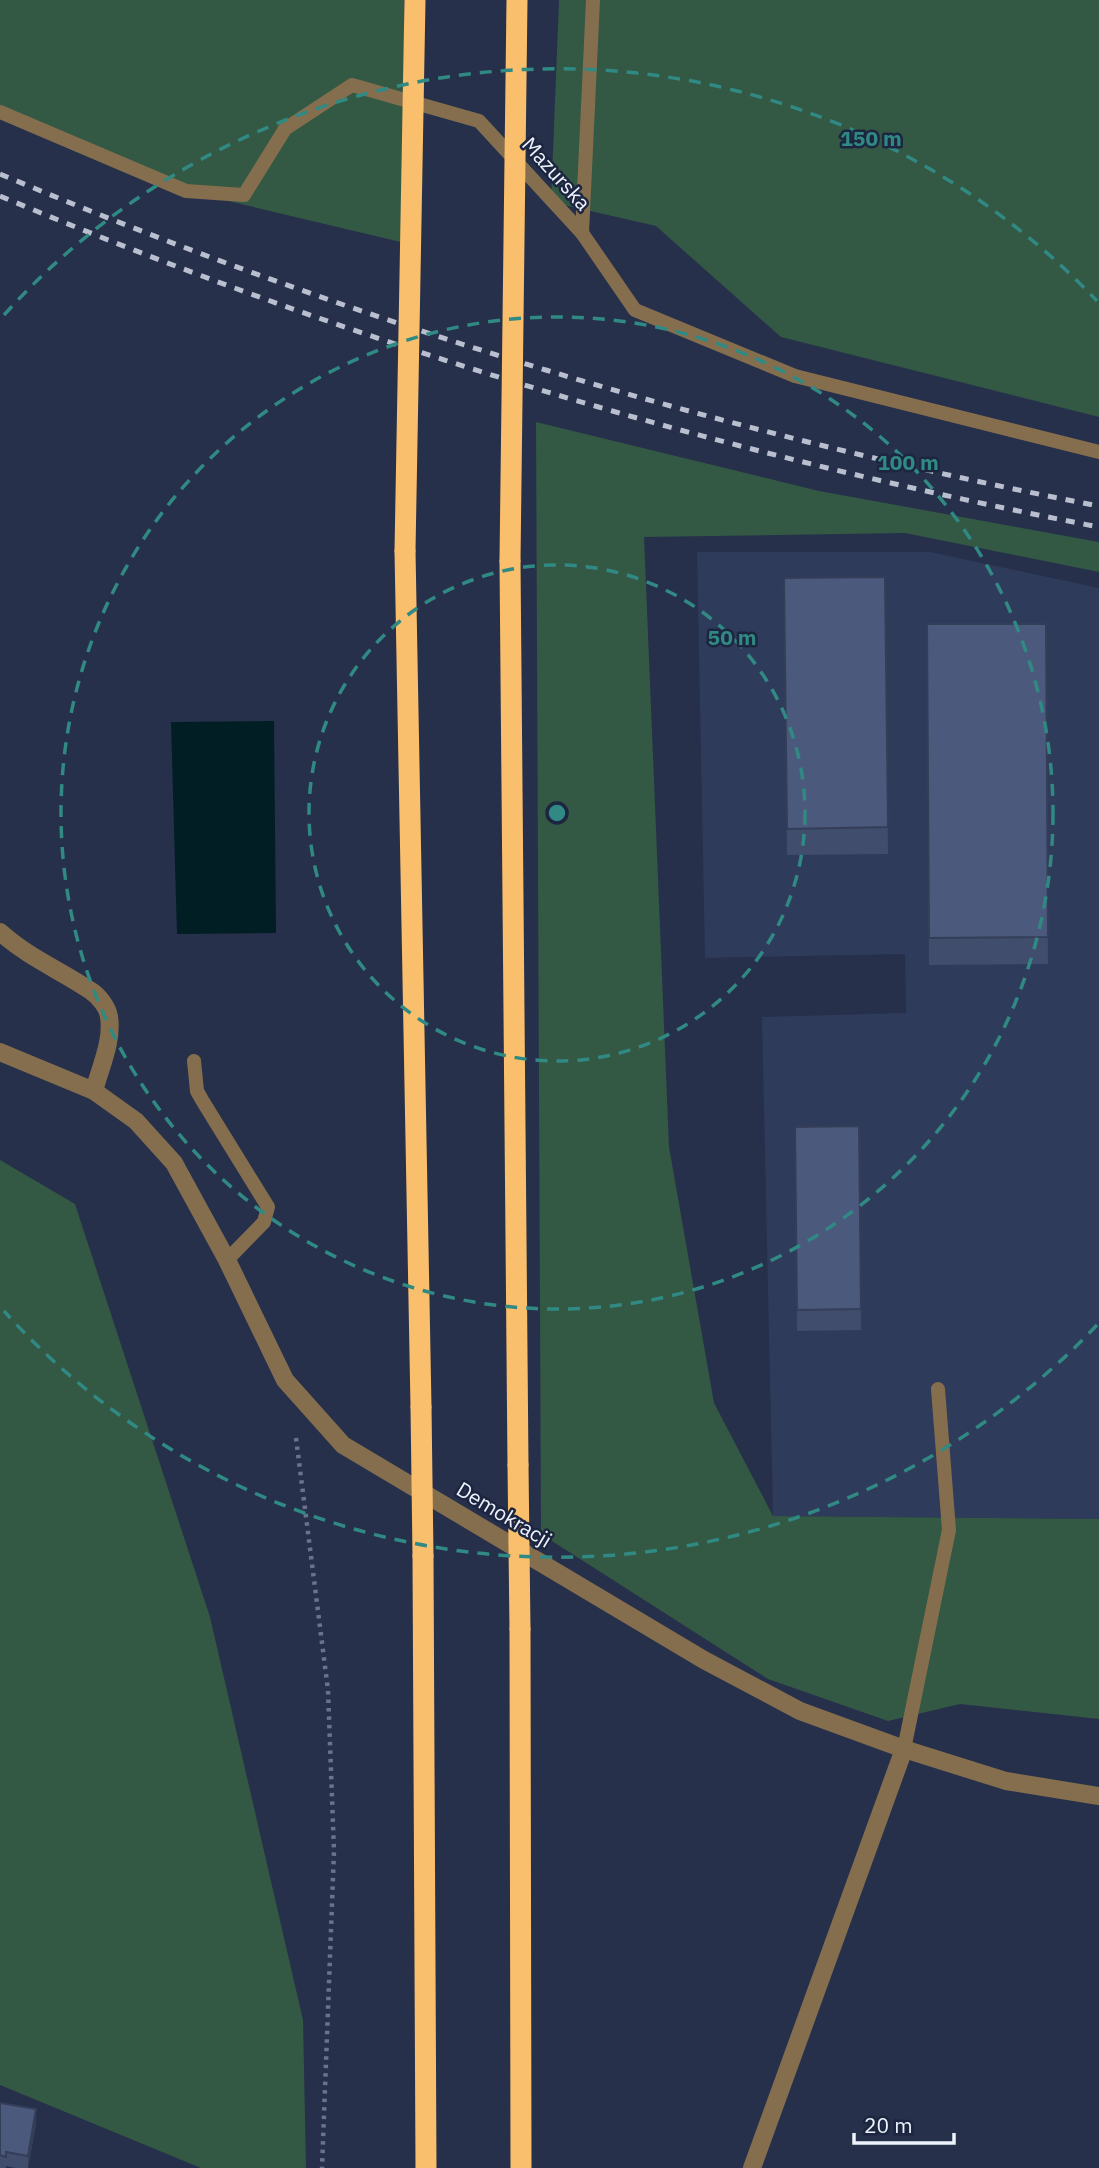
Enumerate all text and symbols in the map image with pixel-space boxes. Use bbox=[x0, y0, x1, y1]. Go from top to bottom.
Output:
text: 150 m bbox=[840, 124, 902, 152]
street label: Mazurska bbox=[516, 130, 597, 216]
text: 100 m bbox=[877, 448, 939, 476]
text: 50 m bbox=[708, 623, 756, 651]
centre of rings bbox=[545, 801, 569, 825]
street label: Demokracji bbox=[452, 1475, 557, 1554]
scale bar bbox=[854, 2102, 954, 2146]
text: 20 m bbox=[864, 2111, 913, 2139]

